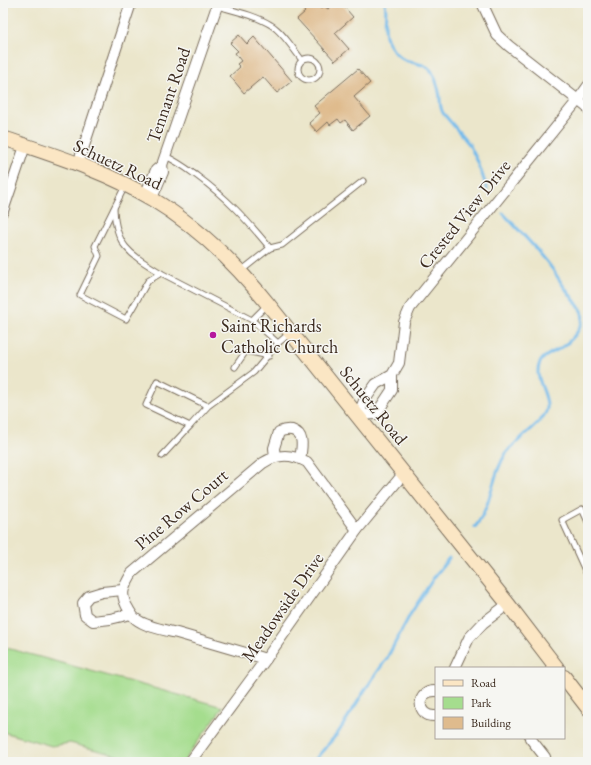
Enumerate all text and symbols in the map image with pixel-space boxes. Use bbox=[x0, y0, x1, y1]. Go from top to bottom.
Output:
street label: Tennant Road bbox=[141, 43, 195, 146]
street label: Schuetz Road bbox=[70, 133, 167, 195]
street label: Crested View Drive bbox=[413, 155, 515, 273]
place label: Saint Richards Catholic Church bbox=[221, 314, 338, 358]
marker: Saint Richards Catholic Church bbox=[208, 330, 218, 340]
street label: Schuetz Road bbox=[335, 361, 413, 450]
street label: Pine Row Court bbox=[130, 463, 233, 555]
street label: Meadowside Drive bbox=[236, 548, 328, 666]
legend bbox=[435, 667, 565, 739]
text: Road bbox=[471, 675, 497, 691]
text: Park bbox=[471, 695, 492, 711]
text: Building bbox=[471, 715, 512, 731]

